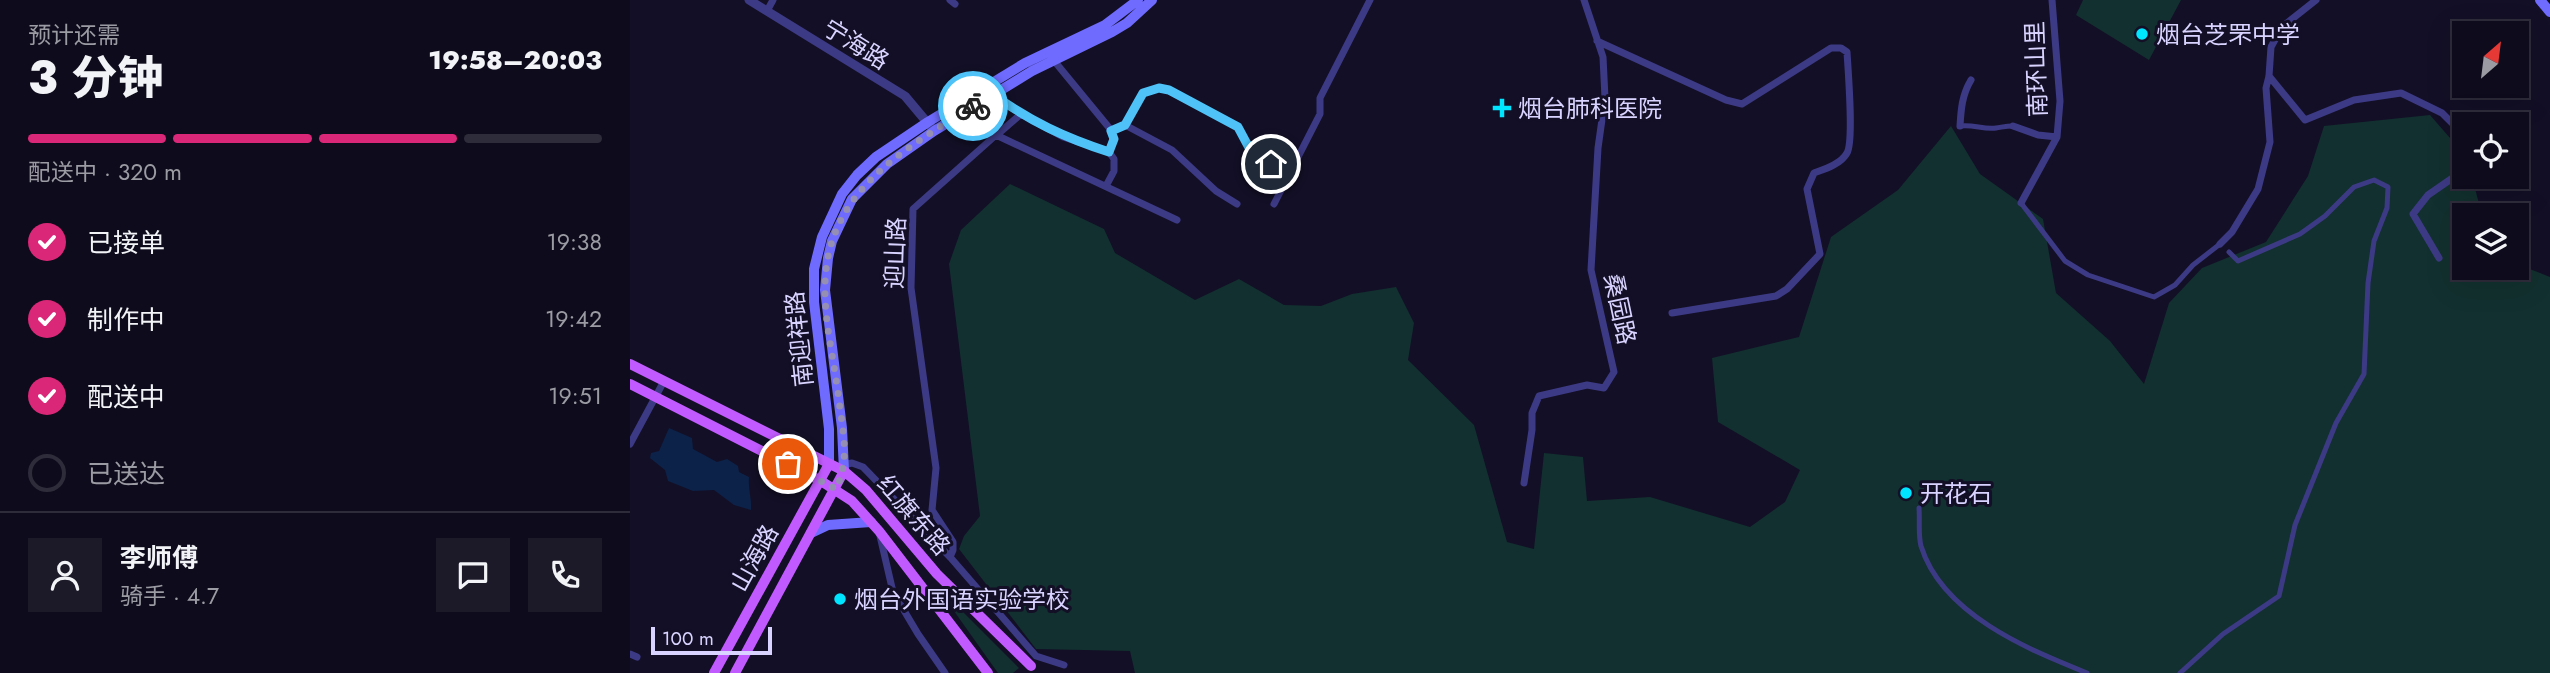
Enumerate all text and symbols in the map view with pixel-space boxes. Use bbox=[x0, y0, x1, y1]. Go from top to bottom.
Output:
street label: 宁海路 bbox=[816, 10, 896, 78]
place label: 烟台芝罘中学 bbox=[2156, 17, 2300, 52]
text: 预计还需 bbox=[28, 18, 120, 52]
street label: 南环山里 bbox=[2017, 20, 2055, 118]
north arrow bbox=[2452, 21, 2529, 98]
map controls bbox=[2452, 21, 2529, 280]
marker: 烟台芝罘中学 bbox=[2134, 26, 2150, 42]
text: 19:58–20:03 bbox=[428, 41, 602, 79]
text: 3 分钟 bbox=[28, 45, 163, 111]
courier bbox=[938, 71, 1008, 141]
icon: bike bbox=[954, 87, 992, 125]
place label: 烟台肺科医院 bbox=[1518, 91, 1662, 126]
marker: 烟台肺科医院 bbox=[1492, 98, 1512, 118]
button: locate bbox=[2452, 112, 2529, 189]
pin bbox=[1241, 134, 1301, 194]
icon: home bbox=[1252, 145, 1290, 183]
text: 配送中 · 320 m bbox=[28, 155, 182, 189]
button: layers bbox=[2452, 203, 2529, 280]
street label: 迎山路 bbox=[876, 216, 914, 290]
icon: check bbox=[28, 223, 66, 261]
text: 已接单 bbox=[87, 224, 165, 262]
text: 19:38 bbox=[546, 225, 602, 259]
street label: 桑园路 bbox=[1595, 270, 1645, 348]
street label: 南迎祥路 bbox=[777, 289, 821, 389]
icon: check bbox=[28, 300, 66, 338]
text: 制作中 bbox=[87, 301, 165, 339]
text: 19:42 bbox=[545, 302, 602, 336]
icon: check bbox=[28, 377, 66, 415]
text: 配送中 bbox=[87, 378, 165, 416]
text: 19:51 bbox=[548, 379, 602, 413]
pin bbox=[758, 434, 818, 494]
icon: bag bbox=[769, 445, 807, 483]
text: 已送达 bbox=[87, 455, 165, 493]
street label: 红旗东路 bbox=[869, 467, 959, 563]
place label: 开花石 bbox=[1920, 476, 1992, 511]
marker: 开花石 bbox=[1898, 485, 1914, 501]
street label: 山海路 bbox=[721, 518, 787, 598]
button: person bbox=[28, 538, 102, 612]
button: chat bbox=[436, 538, 510, 612]
button: phone bbox=[528, 538, 602, 612]
text: 李师傅 bbox=[120, 539, 198, 577]
text: 骑手 · 4.7 bbox=[120, 579, 219, 613]
place label: 烟台外国语实验学校 bbox=[854, 582, 1070, 617]
marker: 烟台外国语实验学校 bbox=[832, 591, 848, 607]
scale bar bbox=[651, 624, 772, 656]
text: 100 m bbox=[662, 625, 714, 652]

